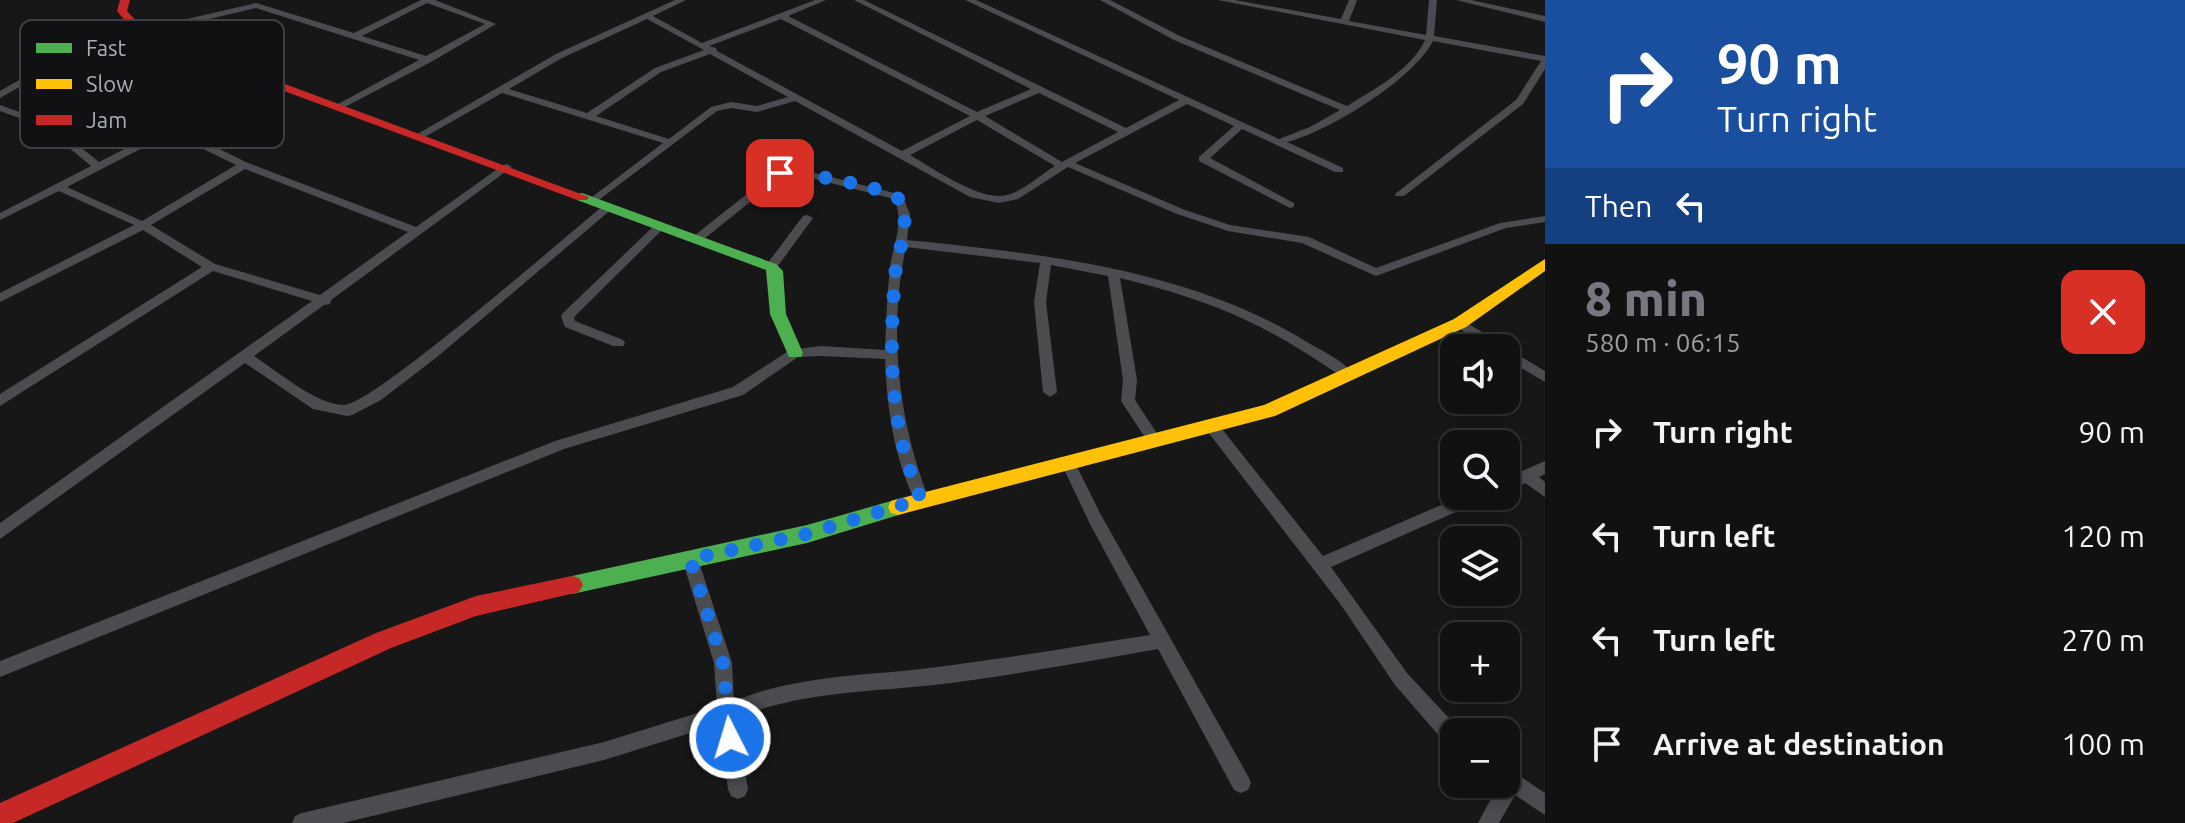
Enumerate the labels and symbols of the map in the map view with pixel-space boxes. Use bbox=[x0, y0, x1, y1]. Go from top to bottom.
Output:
legend bbox=[20, 20, 284, 148]
text: Fast bbox=[86, 35, 127, 60]
text: Slow bbox=[86, 71, 133, 96]
text: Jam bbox=[86, 107, 127, 132]
pin bbox=[746, 139, 814, 207]
position arrow bbox=[688, 696, 772, 780]

